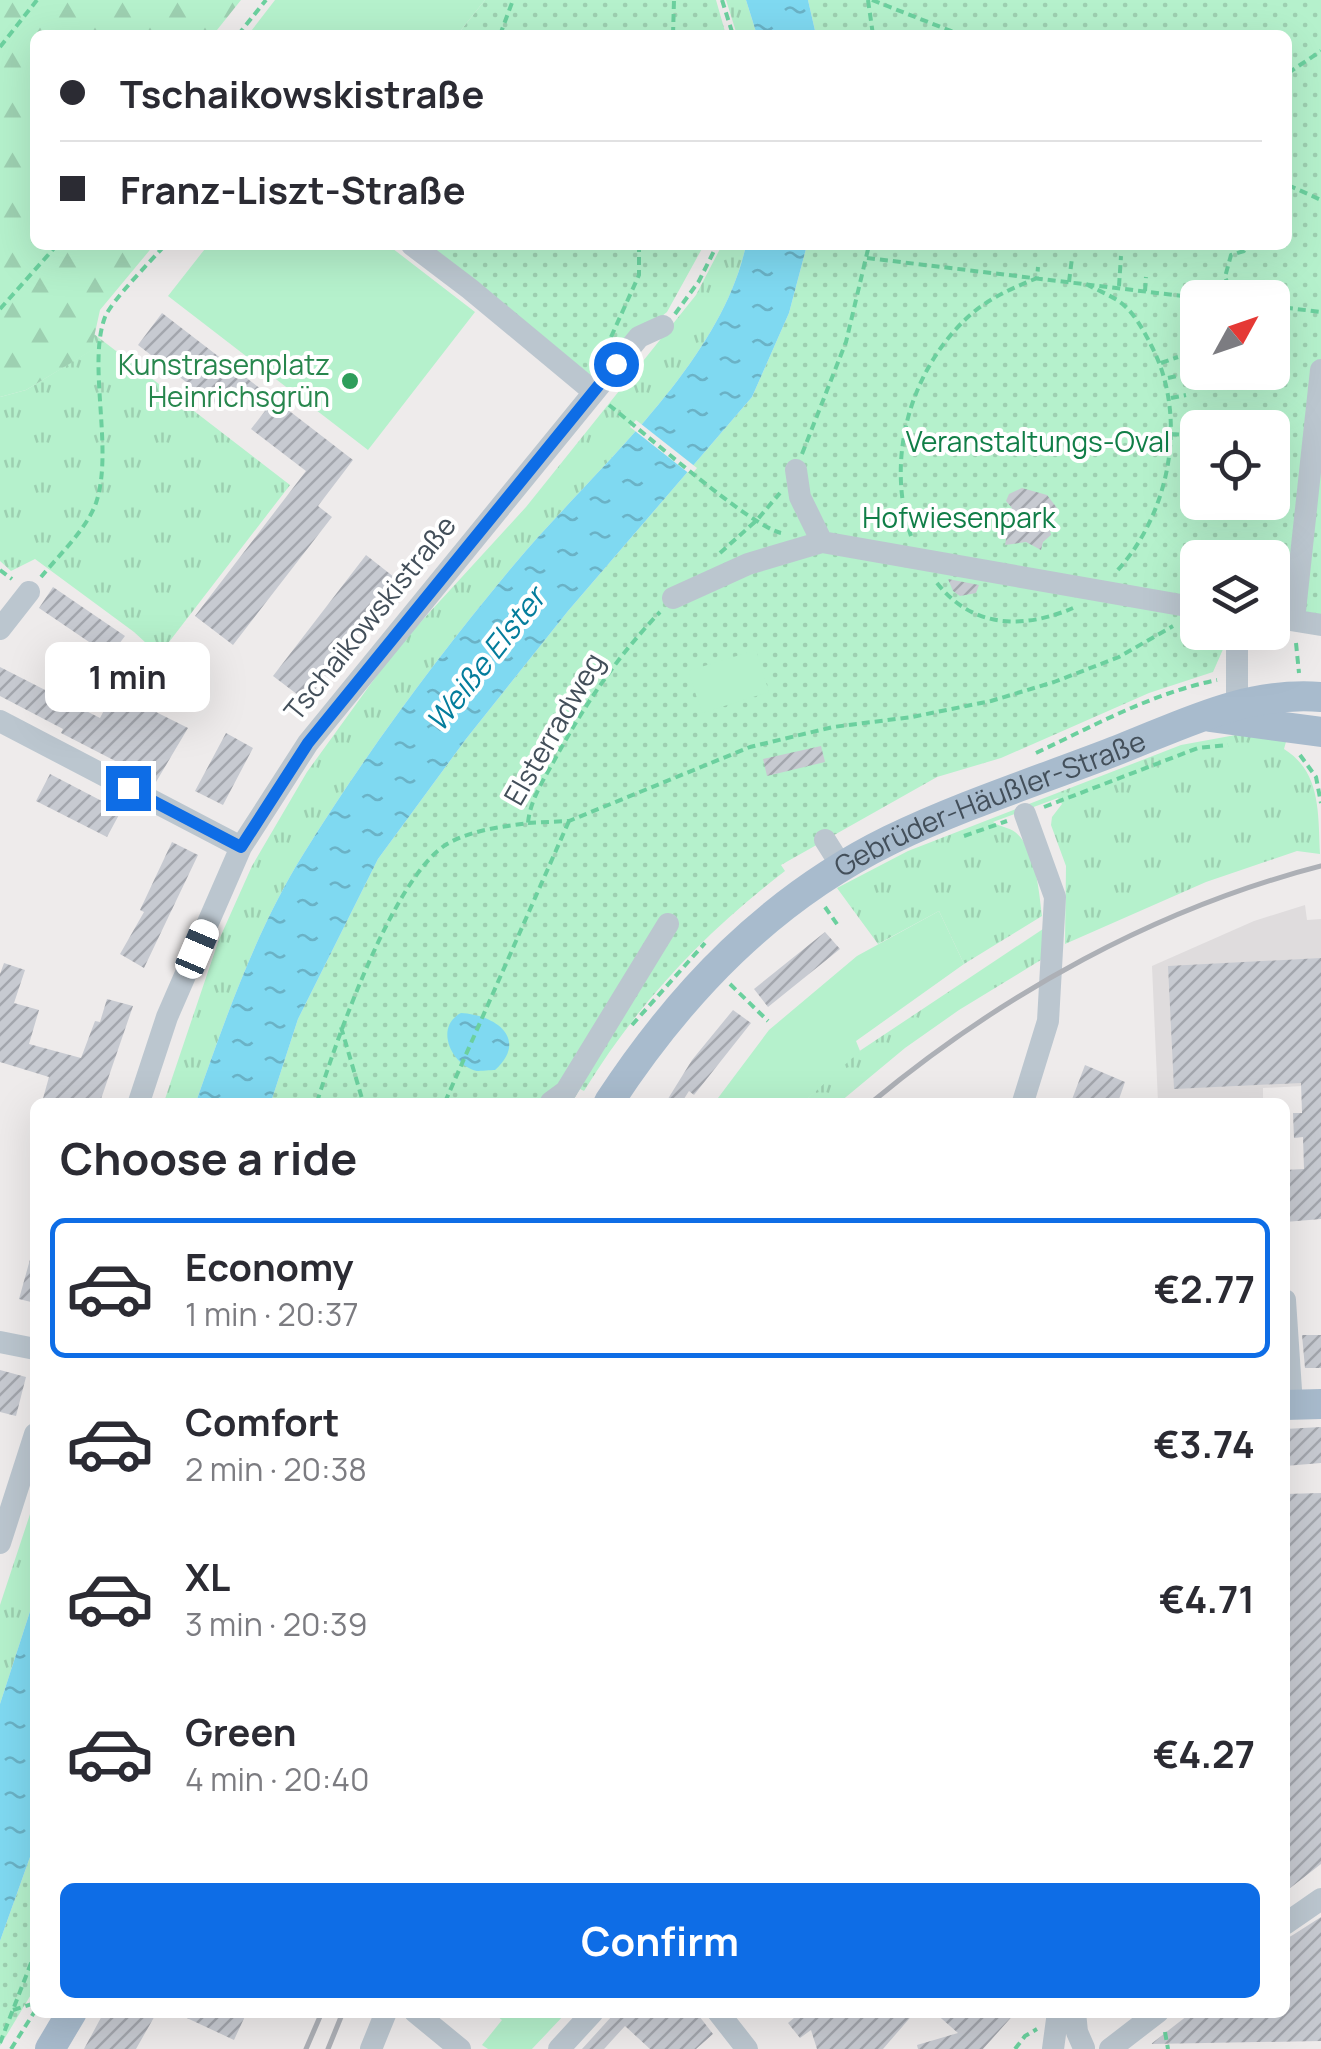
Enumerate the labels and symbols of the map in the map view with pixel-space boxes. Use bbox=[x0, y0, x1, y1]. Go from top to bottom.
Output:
north arrow bbox=[1180, 280, 1290, 390]
route start bbox=[594, 342, 639, 387]
place label: Kunstrasenplatz Heinrichsgrün bbox=[118, 345, 330, 415]
marker: Kunstrasenplatz Heinrichsgrün bbox=[339, 370, 361, 392]
park label: Veranstaltungs-Oval bbox=[906, 422, 1170, 460]
park label: Hofwiesenpark bbox=[862, 498, 1057, 536]
street label: Tschaikowskistraße bbox=[275, 507, 464, 728]
water label: Weiße Elster bbox=[416, 575, 556, 739]
callout: 1 min bbox=[46, 643, 210, 713]
street label: Elsterradweg bbox=[494, 645, 612, 812]
street label: Gebrüder-Häußler-Straße bbox=[826, 721, 1151, 885]
route end bbox=[106, 766, 151, 811]
car bbox=[171, 916, 223, 982]

